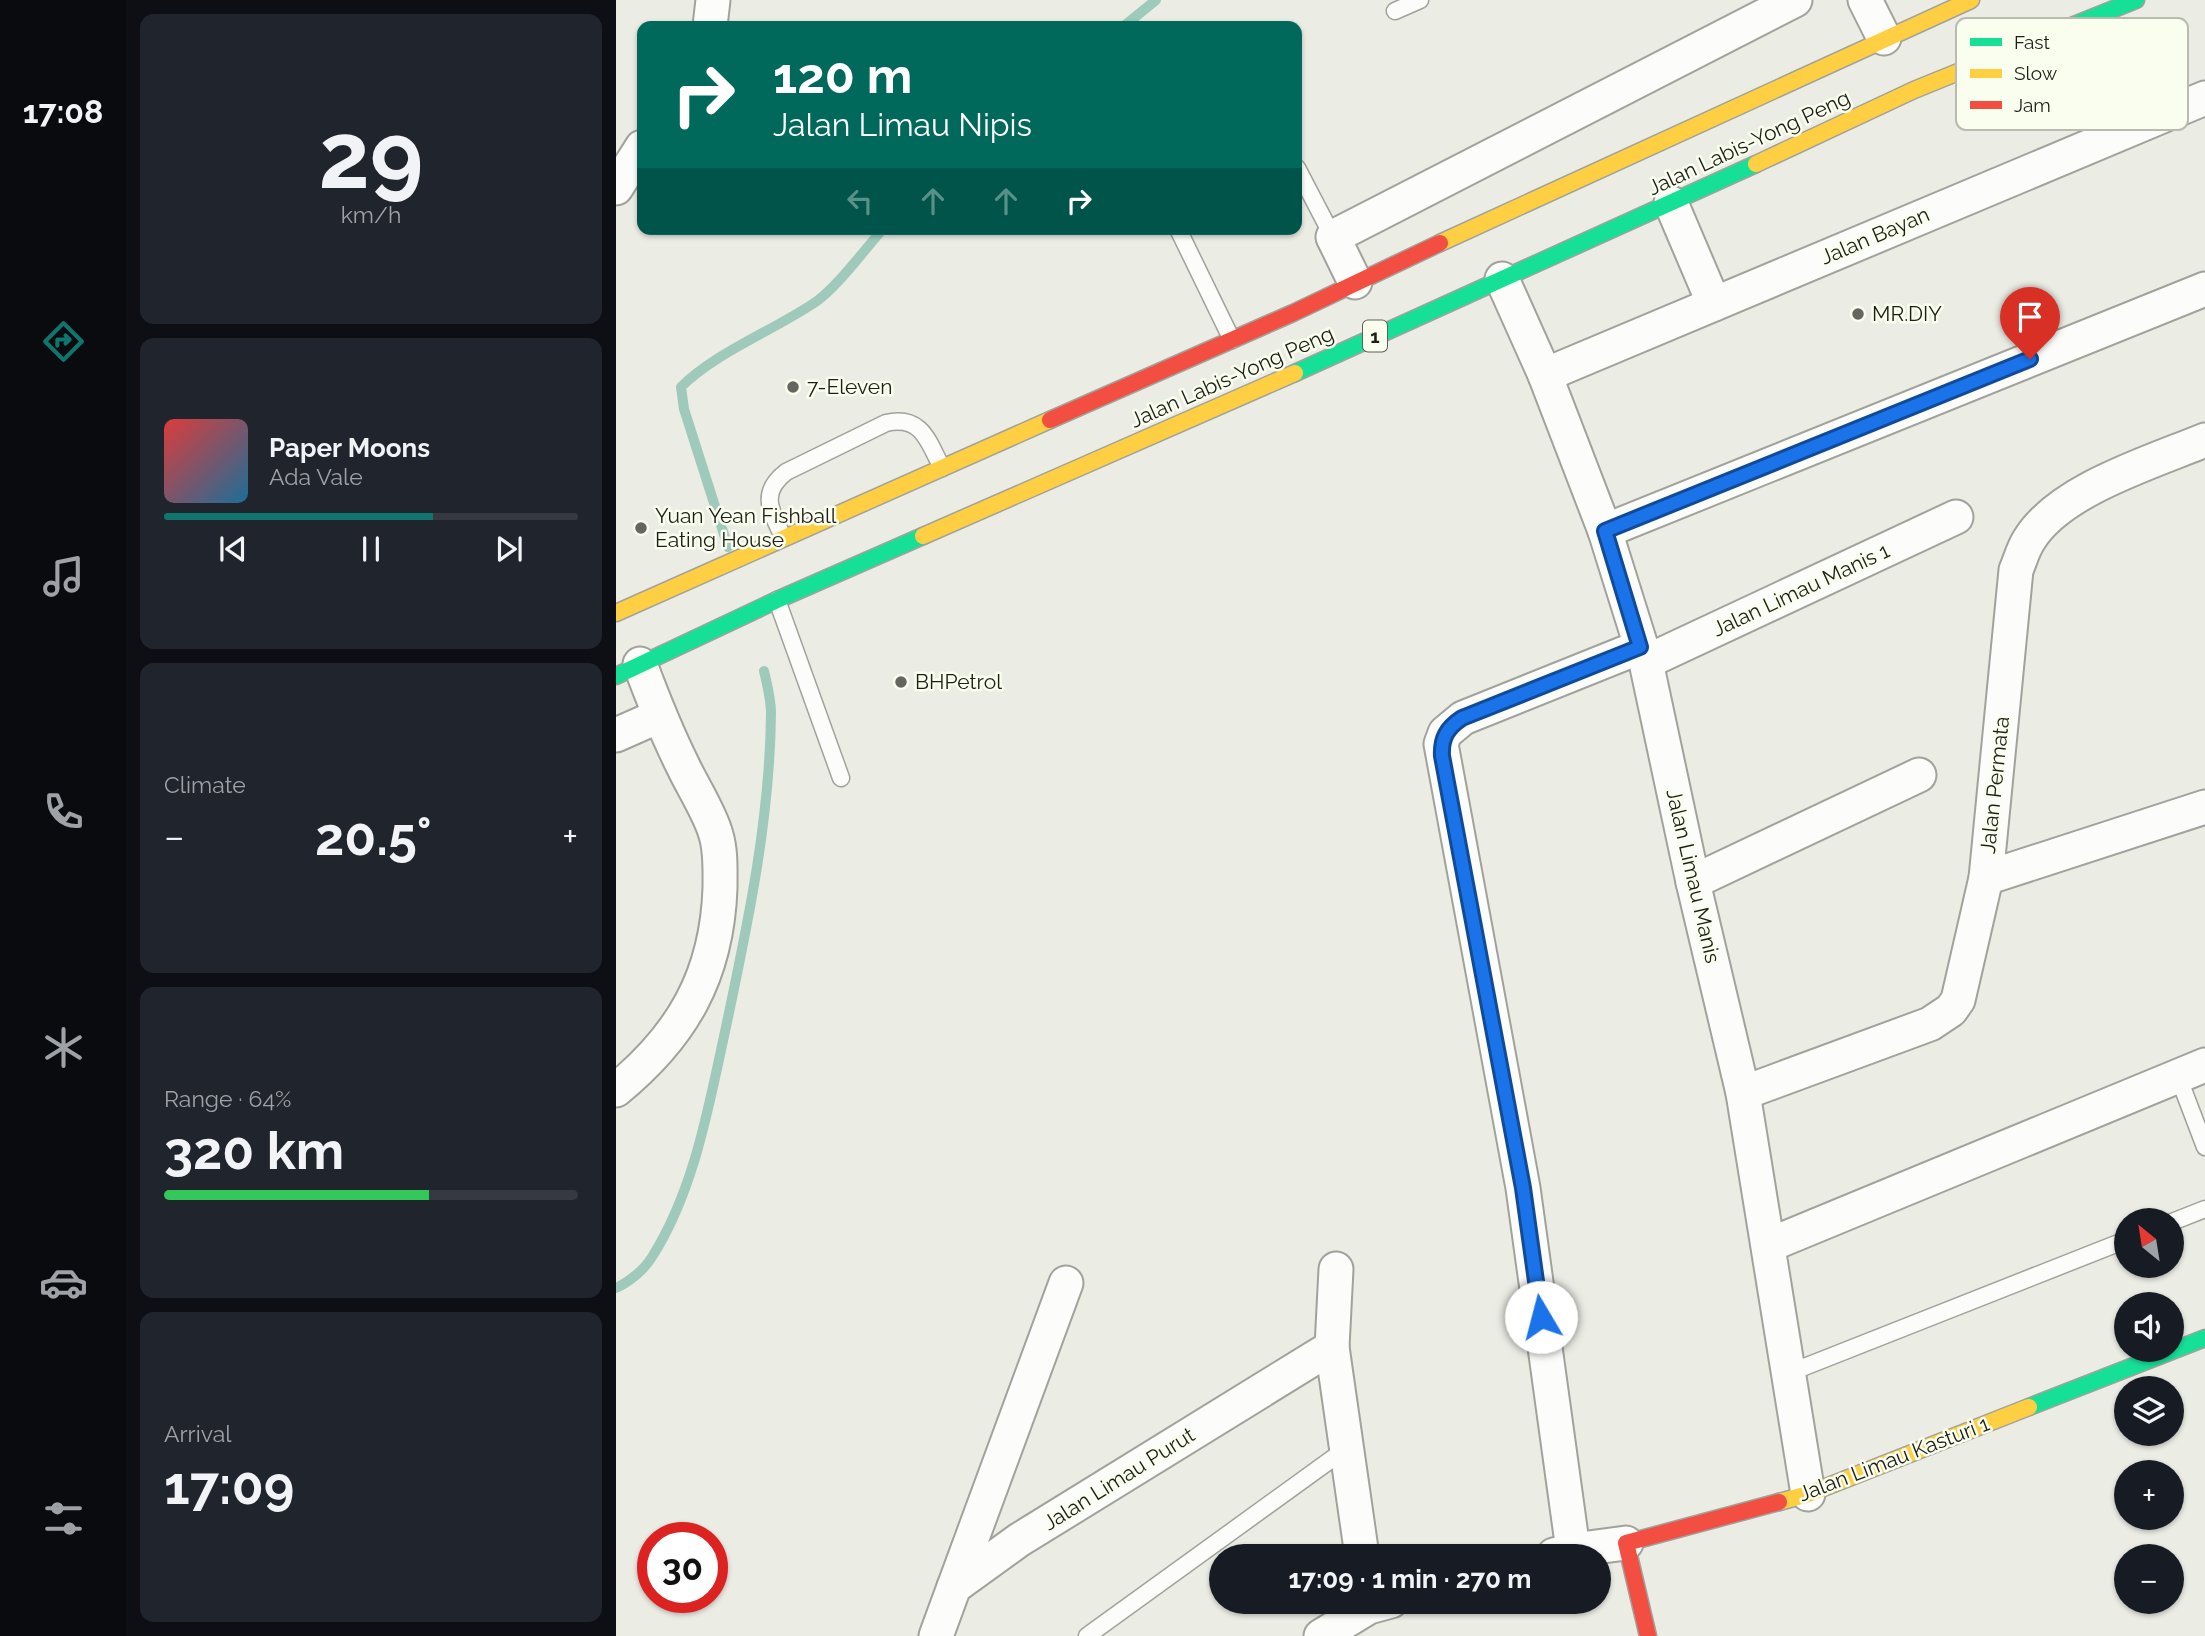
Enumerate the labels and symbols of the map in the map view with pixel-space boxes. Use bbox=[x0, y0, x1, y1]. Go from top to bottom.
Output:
legend bbox=[1956, 18, 2188, 130]
text: Fast bbox=[2014, 31, 2050, 53]
text: Slow bbox=[2014, 62, 2058, 84]
street label: Jalan Labis-Yong Peng bbox=[1644, 85, 1854, 200]
text: Jam bbox=[2014, 94, 2051, 116]
street label: Jalan Bayan bbox=[1817, 201, 1933, 270]
pin bbox=[2000, 287, 2060, 359]
place label: MR.DIY bbox=[1872, 301, 1942, 326]
marker: MR.DIY bbox=[1850, 306, 1866, 322]
street label: Jalan Labis-Yong Peng bbox=[1126, 320, 1337, 433]
road number: 1 bbox=[1363, 320, 1387, 352]
place label: 7-Eleven bbox=[807, 374, 892, 399]
marker: 7-Eleven bbox=[785, 379, 801, 395]
place label: Yuan Yean Fishball Eating House bbox=[655, 503, 837, 552]
marker: Yuan Yean Fishball Eating House bbox=[633, 520, 649, 536]
street label: Jalan Limau Manis 1 bbox=[1708, 538, 1893, 642]
place label: BHPetrol bbox=[915, 669, 1002, 694]
marker: BHPetrol bbox=[893, 674, 909, 690]
street label: Jalan Permata bbox=[1975, 715, 2014, 855]
street label: Jalan Limau Manis bbox=[1661, 786, 1726, 966]
north arrow bbox=[2114, 1208, 2184, 1278]
position arrow bbox=[1504, 1280, 1578, 1354]
street label: Jalan Limau Kasturi 1 bbox=[1795, 1411, 1993, 1506]
street label: Jalan Limau Purut bbox=[1038, 1422, 1199, 1535]
speed limit sign: 30 bbox=[637, 1522, 728, 1613]

